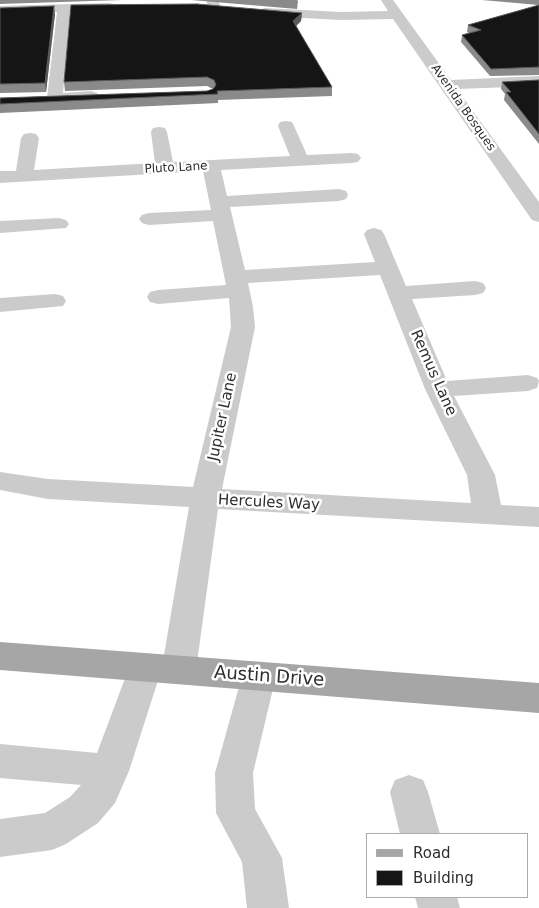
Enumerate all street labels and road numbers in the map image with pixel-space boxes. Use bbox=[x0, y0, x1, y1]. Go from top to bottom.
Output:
street label: Avenida Bosques bbox=[428, 62, 498, 154]
street label: Pluto Lane bbox=[144, 159, 208, 177]
street label: Remus Lane bbox=[406, 327, 460, 419]
street label: Jupiter Lane bbox=[205, 371, 241, 463]
street label: Hercules Way bbox=[218, 491, 320, 515]
street label: Austin Drive bbox=[213, 662, 325, 692]

